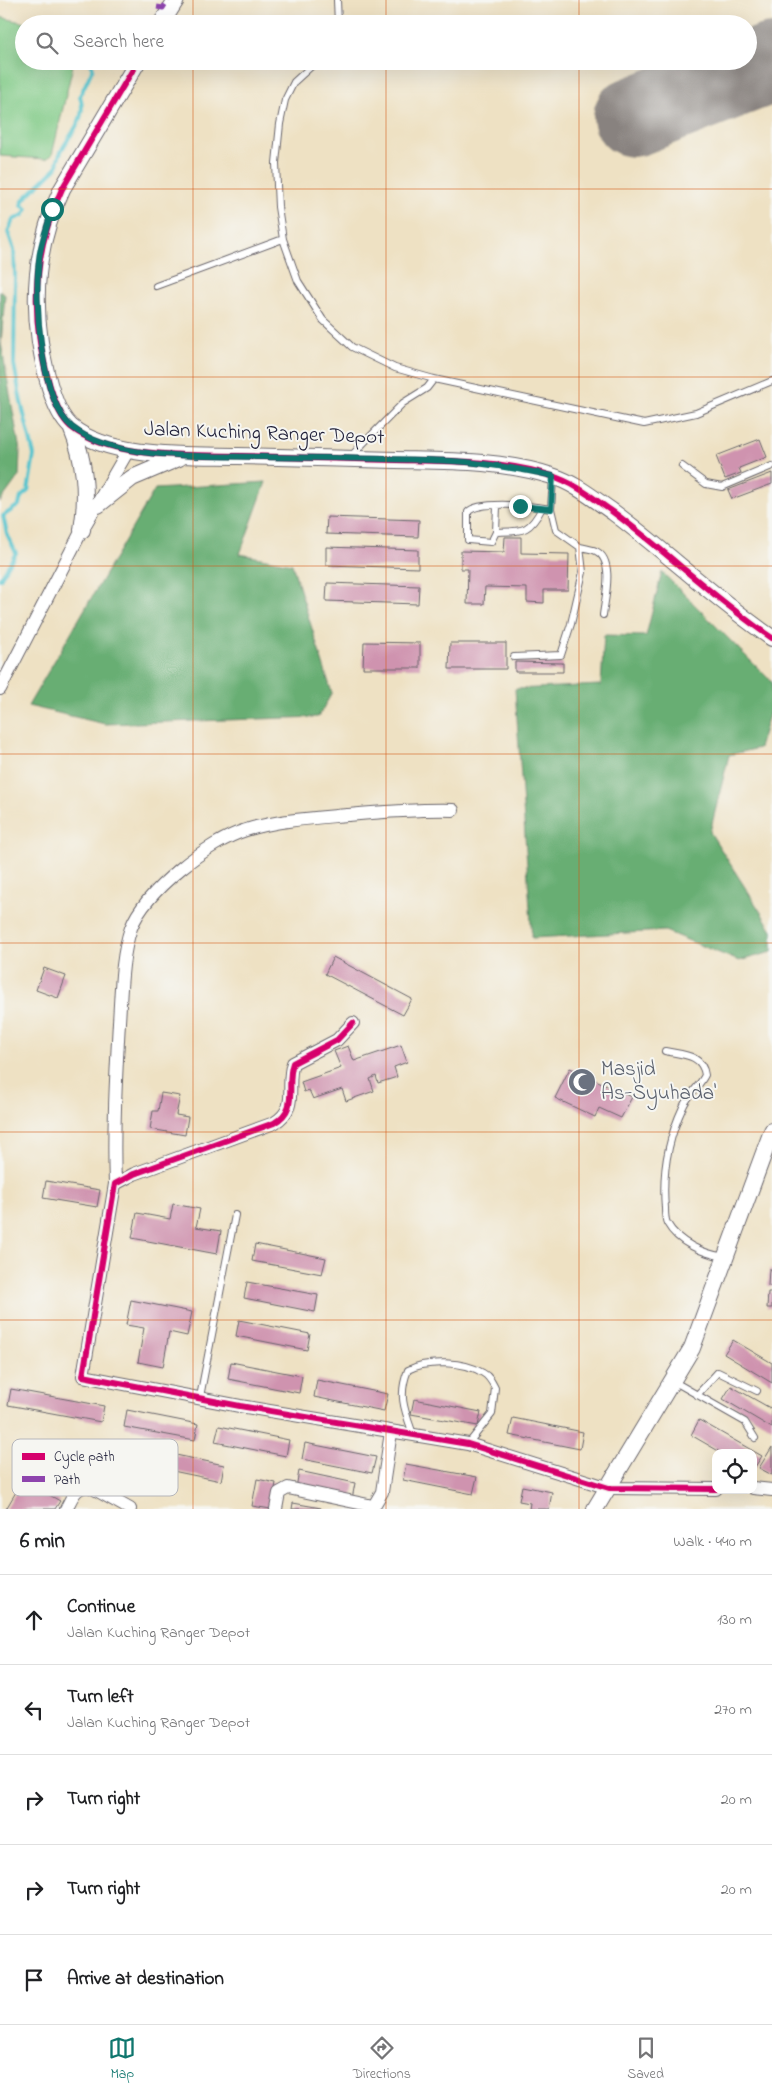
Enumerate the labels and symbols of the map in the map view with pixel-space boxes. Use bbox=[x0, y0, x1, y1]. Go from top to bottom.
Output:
route start bbox=[41, 198, 64, 221]
street label: Jalan Kuching Ranger Depot bbox=[143, 415, 385, 455]
route end bbox=[509, 495, 532, 518]
place label: Masjid As-Syuhada' bbox=[601, 1055, 716, 1111]
mosque icon: Masjid As-Syuhada' bbox=[567, 1067, 597, 1097]
legend bbox=[12, 1439, 178, 1496]
text: Cycle path bbox=[54, 1447, 115, 1469]
text: Path bbox=[54, 1470, 80, 1491]

